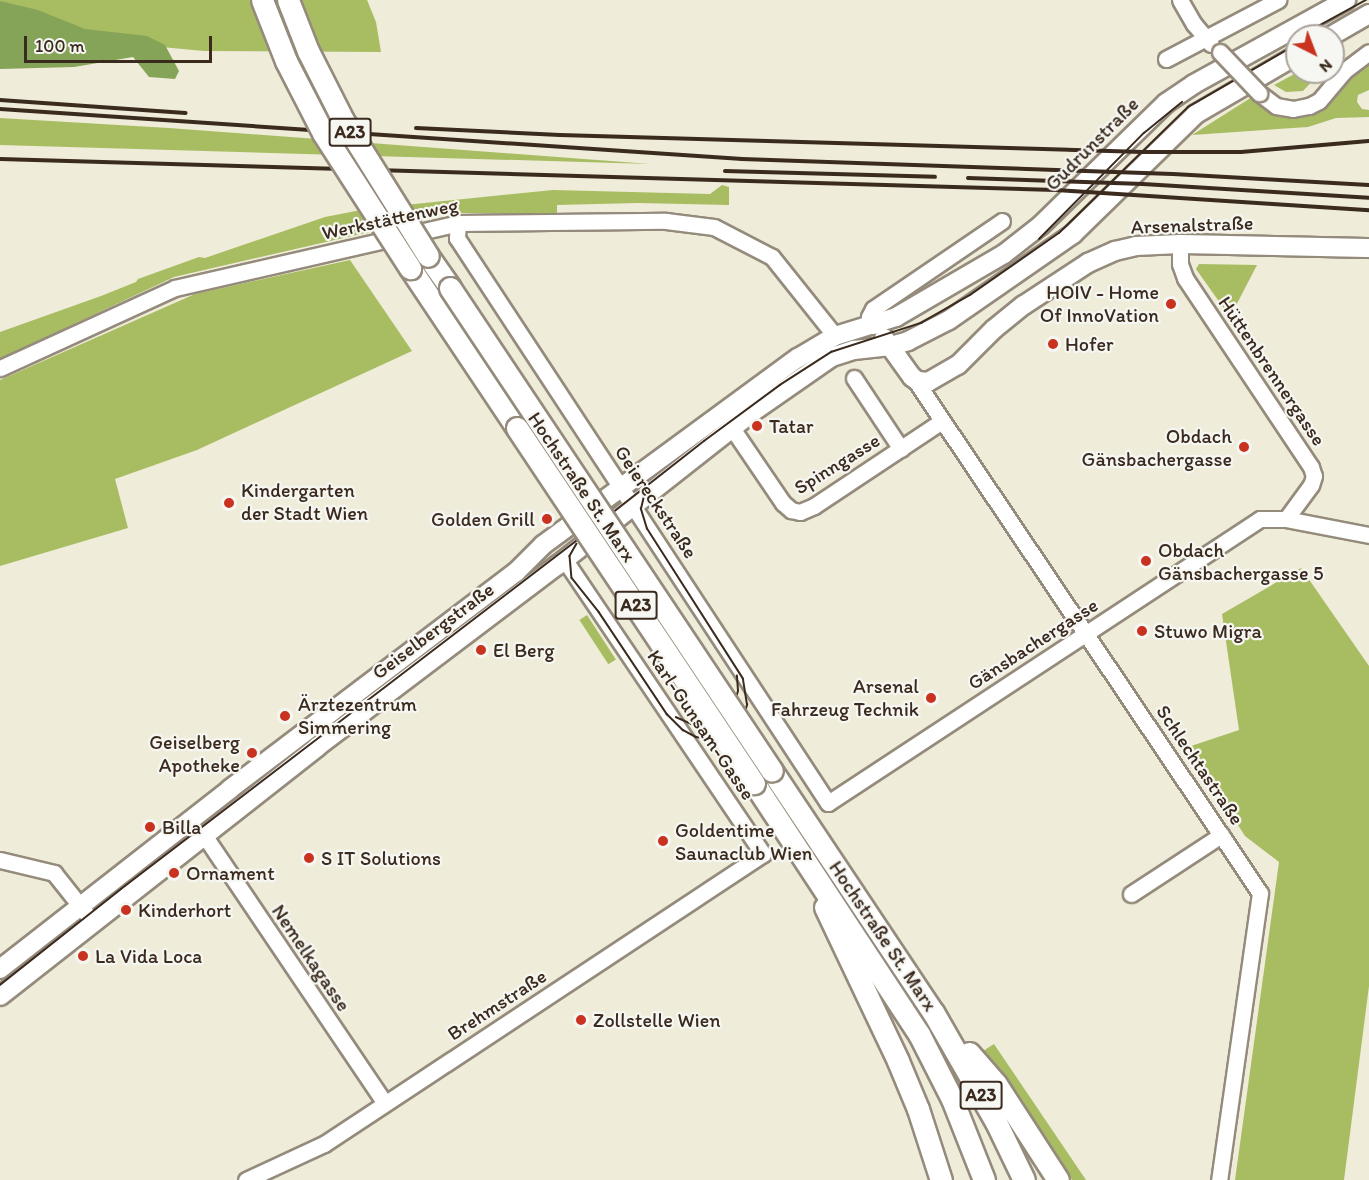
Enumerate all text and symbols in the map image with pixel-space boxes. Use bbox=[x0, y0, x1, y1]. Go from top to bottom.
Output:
scale bar bbox=[27, 24, 214, 62]
north arrow bbox=[1285, 24, 1345, 84]
text: 100 m bbox=[35, 35, 85, 57]
text: N bbox=[1316, 56, 1336, 77]
street label: Gudrunstraße bbox=[1040, 92, 1144, 196]
road number: A23 bbox=[328, 117, 372, 147]
street label: Werkstättenweg bbox=[320, 193, 460, 245]
street label: Arsenalstraße bbox=[1130, 211, 1254, 239]
place label: HOIV - Home Of InnoVation bbox=[1037, 280, 1159, 327]
street label: Hüttenbrennergasse bbox=[1213, 292, 1331, 450]
marker: HOIV - Home Of InnoVation bbox=[1164, 297, 1178, 311]
place label: Hofer bbox=[1065, 332, 1114, 356]
marker: Hofer bbox=[1046, 337, 1060, 351]
street label: Hochstraße St. Marx bbox=[523, 407, 641, 567]
place label: Tatar bbox=[769, 414, 813, 438]
marker: Tatar bbox=[750, 419, 764, 433]
place label: Obdach Gänsbachergasse bbox=[1082, 424, 1232, 471]
street label: Spinngasse bbox=[790, 428, 884, 500]
marker: Obdach Gänsbachergasse bbox=[1237, 440, 1251, 454]
street label: Geiereckstraße bbox=[609, 441, 703, 563]
place label: Kindergarten der Stadt Wien bbox=[241, 479, 368, 526]
marker: Kindergarten der Stadt Wien bbox=[222, 496, 236, 510]
place label: Golden Grill bbox=[431, 507, 535, 531]
marker: Golden Grill bbox=[540, 512, 554, 526]
place label: Obdach Gänsbachergasse 5 bbox=[1158, 538, 1323, 585]
marker: Obdach Gänsbachergasse 5 bbox=[1139, 554, 1153, 568]
street label: Geiselbergstraße bbox=[367, 577, 499, 685]
road number: A23 bbox=[614, 590, 658, 620]
street label: Gänsbachergasse bbox=[963, 593, 1103, 695]
place label: Stuwo Migra bbox=[1154, 619, 1261, 643]
marker: Stuwo Migra bbox=[1135, 624, 1149, 638]
place label: El Berg bbox=[493, 638, 555, 662]
marker: El Berg bbox=[474, 643, 488, 657]
street label: Karl-Gunsam-Gasse bbox=[642, 645, 760, 805]
place label: Arsenal Fahrzeug Technik bbox=[771, 674, 919, 721]
marker: Arsenal Fahrzeug Technik bbox=[924, 691, 938, 705]
place label: Ärztezentrum Simmering bbox=[298, 692, 417, 739]
street label: Schlechtastraße bbox=[1151, 700, 1249, 830]
marker: Ärztezentrum Simmering bbox=[276, 707, 294, 725]
place label: Geiselberg Apotheke bbox=[149, 730, 240, 777]
marker: Geiselberg Apotheke bbox=[245, 746, 259, 760]
place label: Billa bbox=[162, 815, 201, 839]
place label: Goldentime Saunaclub Wien bbox=[675, 818, 813, 865]
marker: Billa bbox=[143, 820, 157, 834]
marker: Goldentime Saunaclub Wien bbox=[656, 834, 670, 848]
place label: S IT Solutions bbox=[321, 846, 441, 870]
marker: S IT Solutions bbox=[302, 851, 316, 865]
street label: Hochstraße St. Marx bbox=[824, 856, 942, 1016]
place label: Ornament bbox=[186, 861, 275, 885]
marker: Ornament bbox=[167, 866, 181, 880]
place label: Kinderhort bbox=[138, 898, 231, 922]
street label: Nemelkagasse bbox=[266, 900, 356, 1016]
marker: Kinderhort bbox=[119, 903, 133, 917]
place label: La Vida Loca bbox=[95, 944, 202, 968]
marker: La Vida Loca bbox=[76, 949, 90, 963]
street label: Brehmstraße bbox=[443, 964, 551, 1046]
place label: Zollstelle Wien bbox=[593, 1008, 720, 1032]
marker: Zollstelle Wien bbox=[574, 1013, 588, 1027]
road number: A23 bbox=[958, 1080, 1004, 1110]

